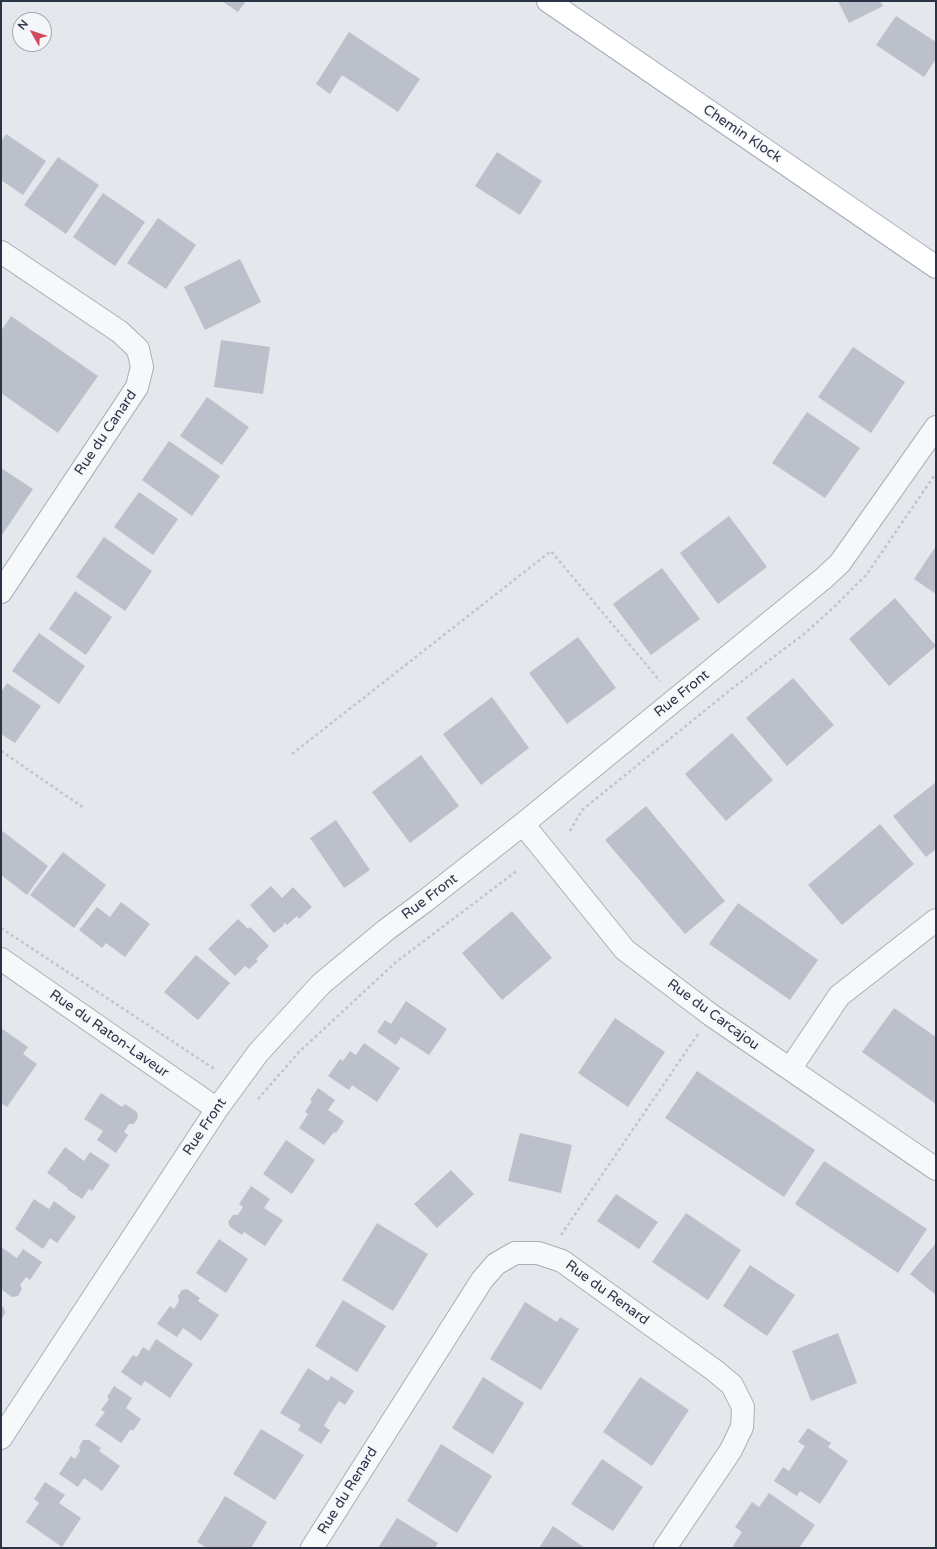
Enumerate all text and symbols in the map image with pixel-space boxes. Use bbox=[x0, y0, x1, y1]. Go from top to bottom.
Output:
north arrow bbox=[12, 12, 52, 52]
text: N bbox=[15, 17, 31, 32]
street label: Chemin Klock bbox=[700, 102, 784, 166]
street label: Rue du Canard bbox=[71, 387, 141, 479]
street label: Rue Front bbox=[651, 667, 713, 721]
street label: Rue Front bbox=[399, 871, 461, 923]
street label: Rue du Carcajou bbox=[664, 976, 762, 1054]
street label: Rue du Raton-Laveur bbox=[46, 986, 172, 1082]
street label: Rue Front bbox=[180, 1095, 230, 1159]
street label: Rue du Renard bbox=[562, 1257, 652, 1329]
street label: Rue du Renard bbox=[315, 1444, 381, 1538]

